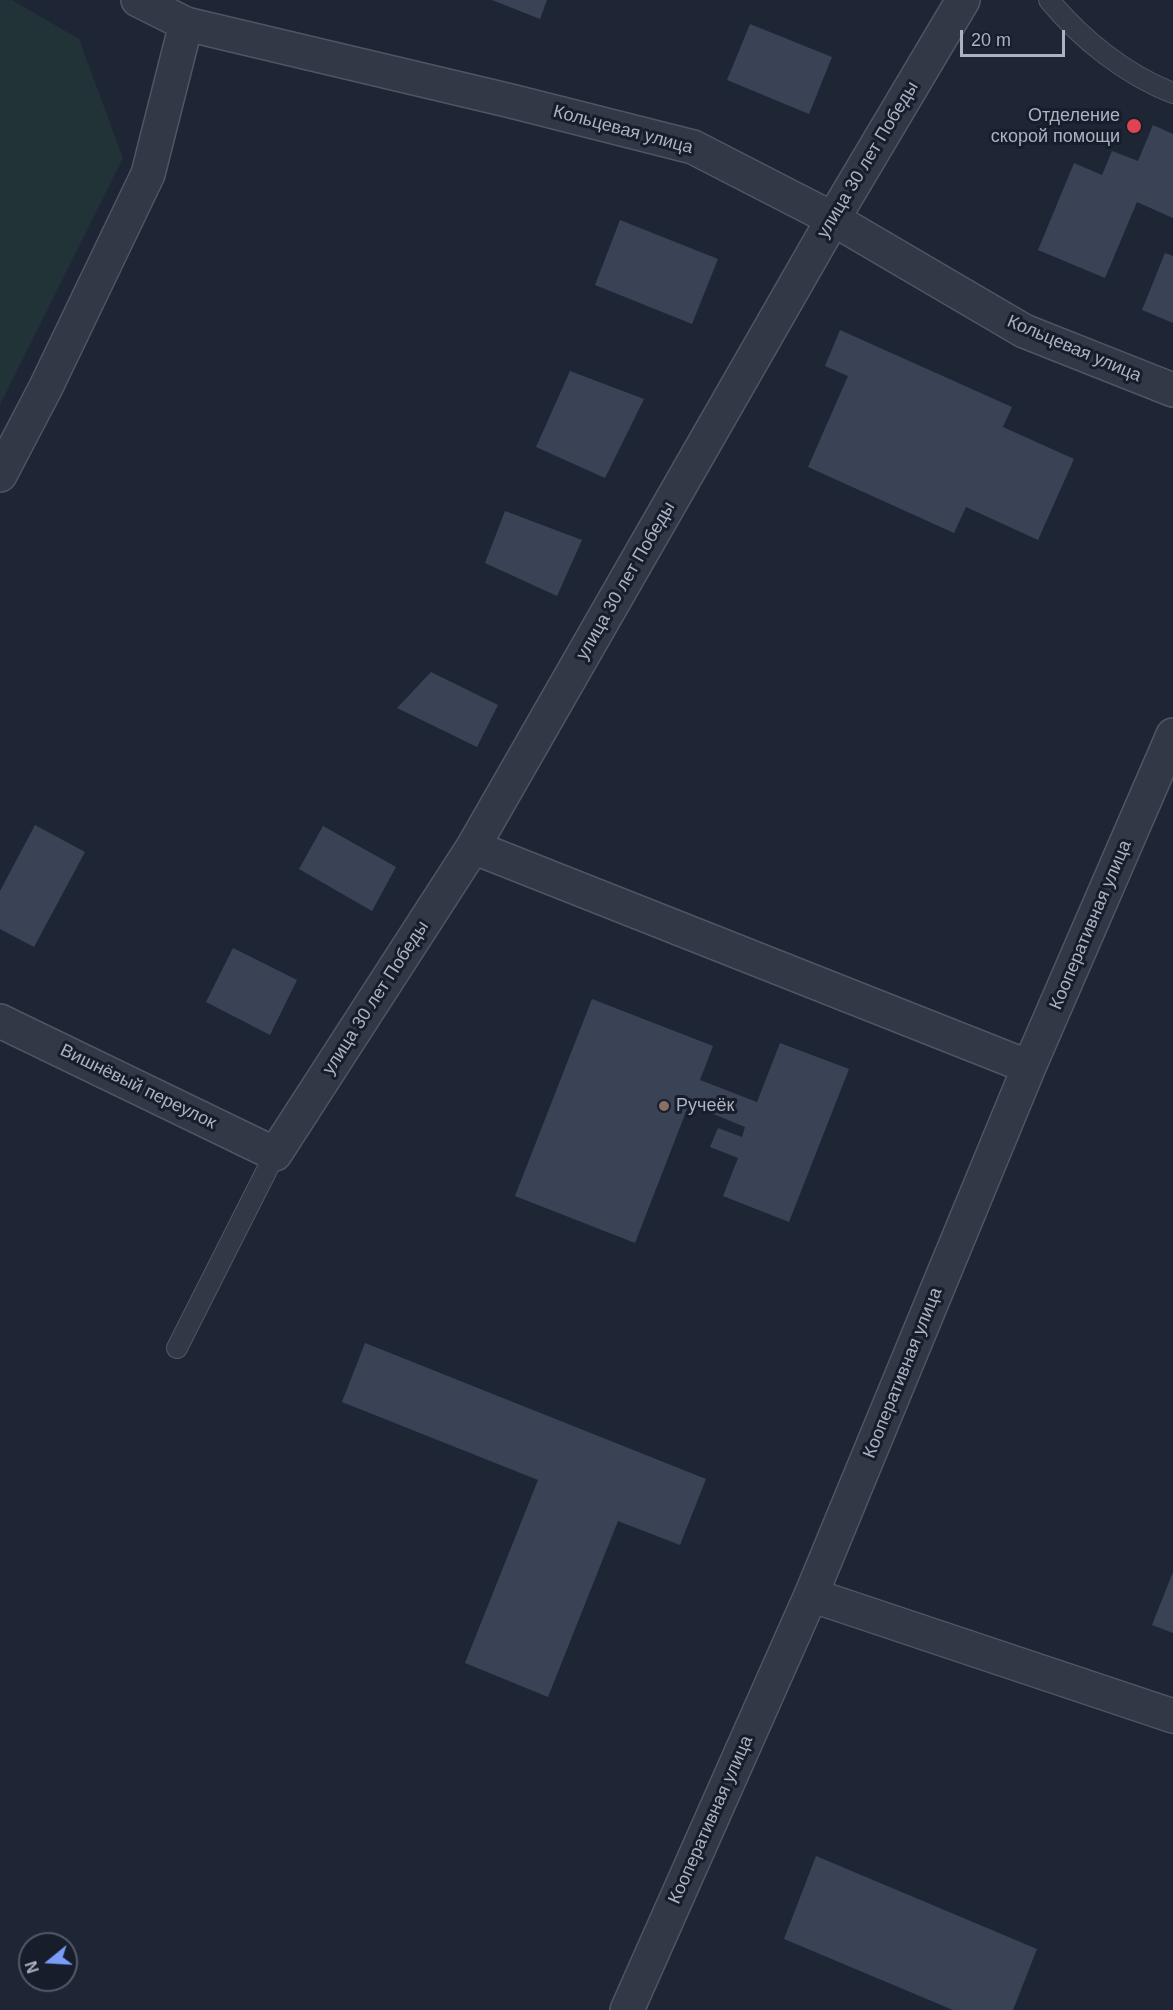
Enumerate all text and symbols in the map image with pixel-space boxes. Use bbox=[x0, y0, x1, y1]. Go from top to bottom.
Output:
scale bar bbox=[963, 18, 1068, 56]
text: 20 m bbox=[971, 30, 1011, 50]
street label: улица 30 лет Победы bbox=[813, 78, 923, 242]
street label: Кольцевая улица bbox=[551, 101, 695, 159]
place label: Отделение скорой помощи bbox=[991, 105, 1120, 148]
marker: Отделение скорой помощи bbox=[1125, 117, 1143, 135]
street label: Кольцевая улица bbox=[1004, 311, 1144, 387]
street label: улица 30 лет Победы bbox=[572, 498, 680, 664]
street label: Кооперативная улица bbox=[1046, 837, 1136, 1013]
street label: улица 30 лет Победы bbox=[318, 917, 434, 1079]
street label: Вишнёвый переулок bbox=[57, 1040, 219, 1134]
place label: Ручеёк bbox=[676, 1095, 734, 1117]
marker: Ручеёк bbox=[657, 1099, 671, 1113]
street label: Кооперативная улица bbox=[859, 1285, 947, 1461]
street label: Кооперативная улица bbox=[664, 1733, 758, 1907]
north arrow bbox=[18, 1932, 78, 1992]
text: N bbox=[22, 1959, 42, 1975]

